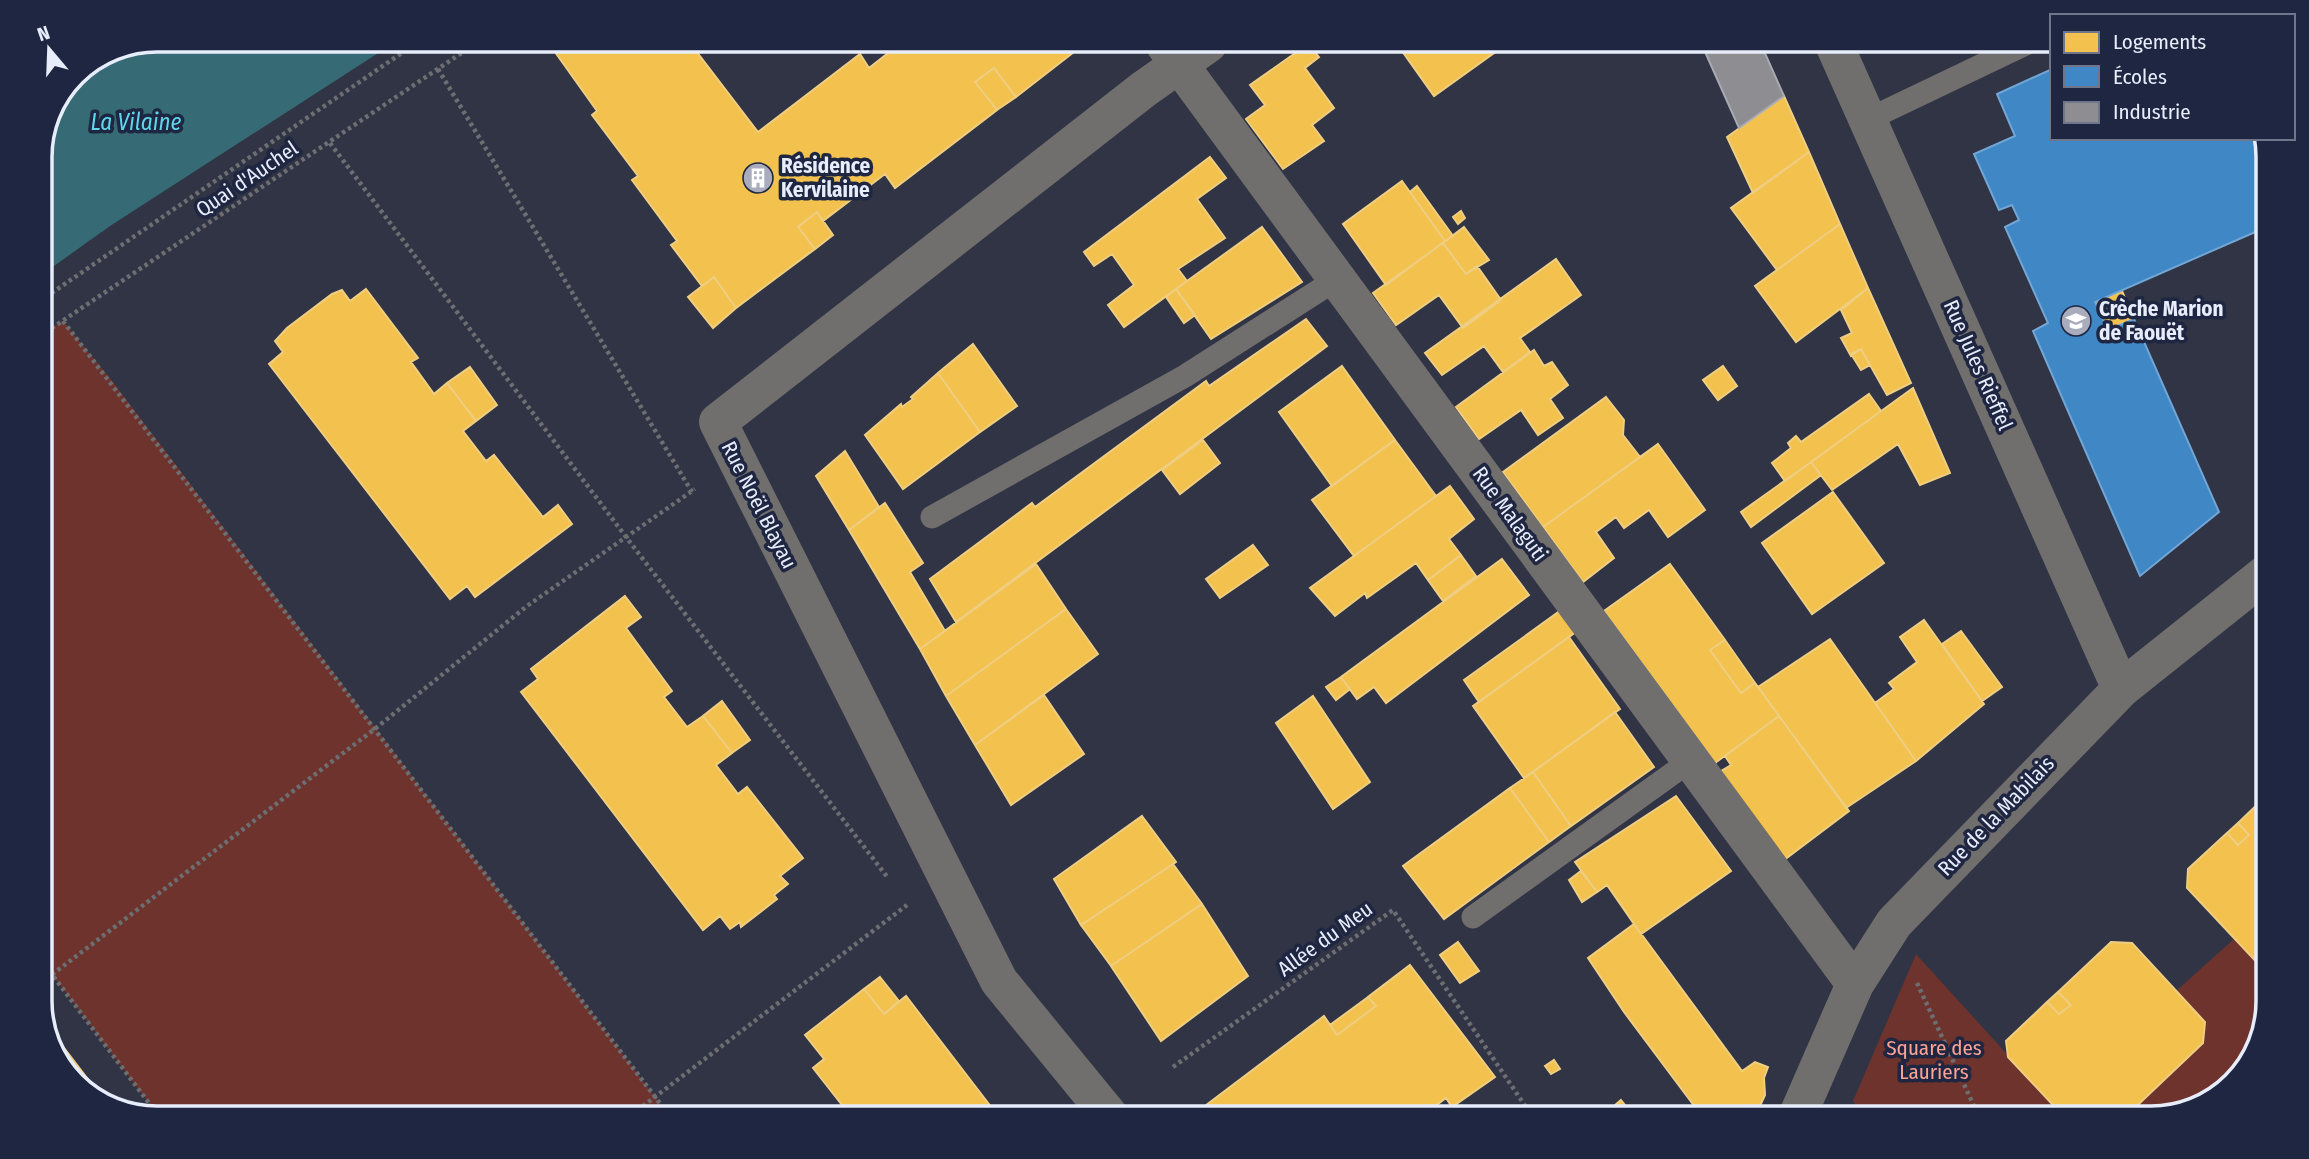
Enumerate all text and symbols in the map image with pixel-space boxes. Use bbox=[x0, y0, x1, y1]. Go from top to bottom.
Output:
north arrow bbox=[14, 14, 84, 84]
legend bbox=[2050, 14, 2295, 140]
text: N bbox=[34, 21, 53, 46]
text: Logements bbox=[2113, 29, 2206, 55]
text: Écoles bbox=[2113, 64, 2167, 90]
text: Industrie bbox=[2113, 99, 2191, 125]
water label: La Vilaine bbox=[91, 108, 181, 136]
street label: Quai d'Auchel bbox=[191, 135, 303, 223]
place label: Résidence Kervilaine bbox=[781, 153, 871, 203]
building icon: Résidence Kervilaine bbox=[741, 161, 775, 195]
street label: Rue Jules Rieffel bbox=[1938, 296, 2018, 435]
place label: Crèche Marion de Faouët bbox=[2099, 296, 2224, 346]
school or university icon: Crèche Marion de Faouët bbox=[2059, 304, 2093, 338]
street label: Rue Noël Blayau bbox=[716, 437, 802, 573]
street label: Rue Malaguti bbox=[1467, 461, 1553, 567]
street label: Rue de la Mabilais bbox=[1932, 751, 2060, 881]
street label: Allée du Meu bbox=[1272, 896, 1378, 982]
park label: Square des Lauriers bbox=[1886, 1035, 1982, 1085]

